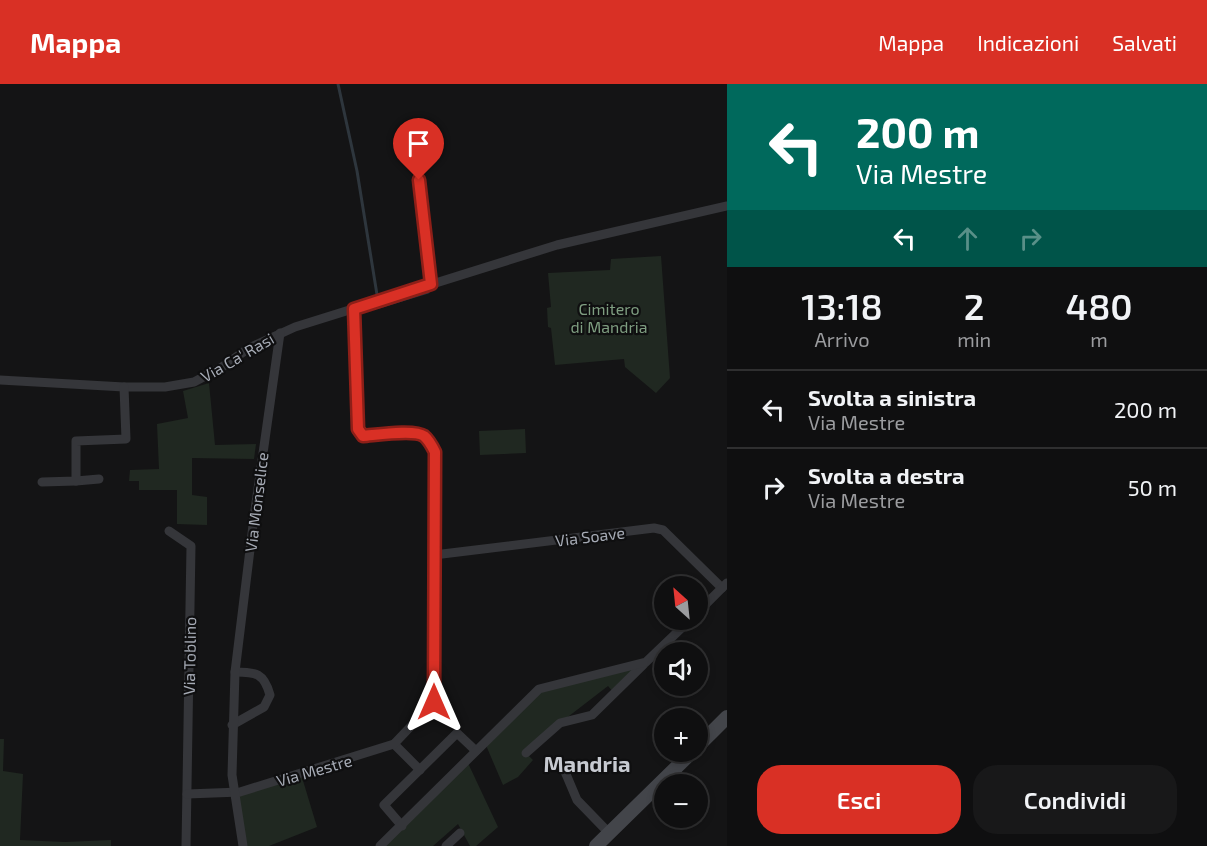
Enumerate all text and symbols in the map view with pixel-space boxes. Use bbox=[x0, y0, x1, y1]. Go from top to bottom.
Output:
text: Mappa bbox=[30, 25, 121, 59]
text: Mappa bbox=[878, 30, 944, 55]
text: Indicazioni bbox=[977, 30, 1079, 55]
text: Salvati bbox=[1112, 30, 1177, 55]
text: 200 m bbox=[856, 106, 979, 156]
icon: left bbox=[757, 108, 835, 186]
pin bbox=[393, 118, 444, 180]
icon: arrive bbox=[402, 127, 435, 160]
text: Via Mestre bbox=[856, 157, 987, 189]
icon: left bbox=[888, 222, 921, 255]
icon: ahead bbox=[951, 222, 984, 255]
icon: right bbox=[1014, 222, 1047, 255]
text: 13:18 bbox=[801, 284, 883, 327]
text: 2 bbox=[964, 284, 985, 327]
text: 480 bbox=[1066, 284, 1133, 327]
park label: Cimitero di Mandria bbox=[570, 299, 648, 336]
text: Arrivo bbox=[814, 327, 870, 351]
text: min bbox=[957, 327, 991, 351]
text: m bbox=[1090, 327, 1108, 351]
street label: Via Ca' Rasi bbox=[197, 328, 277, 386]
text: Svolta a sinistra bbox=[808, 384, 976, 410]
icon: left bbox=[757, 393, 790, 426]
text: 200 m bbox=[1114, 396, 1177, 422]
text: Via Mestre bbox=[808, 410, 905, 434]
street label: Via Monselice bbox=[240, 451, 272, 553]
text: Svolta a destra bbox=[808, 462, 965, 488]
icon: right bbox=[757, 471, 790, 504]
text: 50 m bbox=[1128, 474, 1177, 500]
text: Via Mestre bbox=[808, 488, 905, 512]
street label: Via Soave bbox=[554, 522, 626, 550]
north arrow bbox=[654, 576, 708, 630]
map controls bbox=[654, 576, 708, 828]
street label: Via Toblino bbox=[179, 617, 199, 695]
button: sound bbox=[654, 642, 708, 696]
position arrow bbox=[402, 670, 466, 734]
button: + bbox=[654, 708, 708, 762]
street label: Via Mestre bbox=[274, 750, 354, 790]
district label: Mandria bbox=[543, 750, 631, 776]
button: Esci bbox=[757, 765, 961, 834]
button: Condividi bbox=[973, 765, 1177, 834]
button: − bbox=[654, 774, 708, 828]

